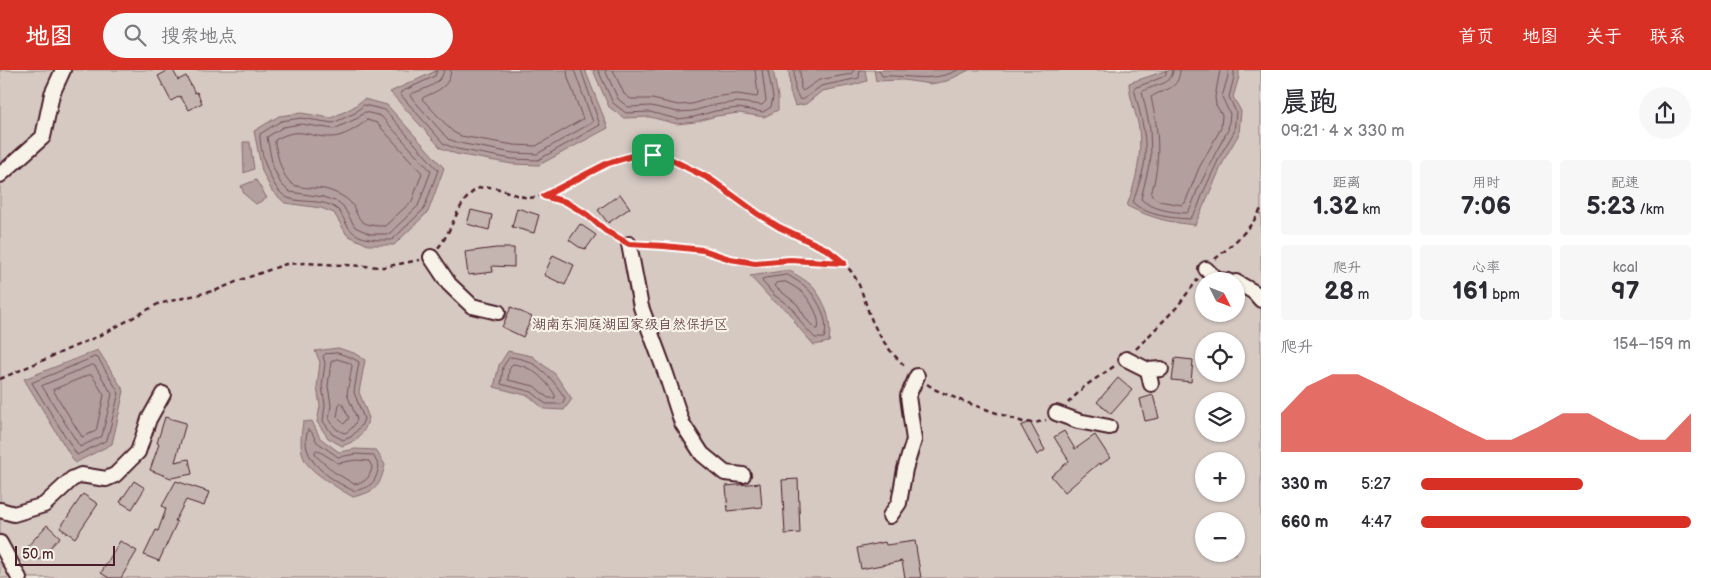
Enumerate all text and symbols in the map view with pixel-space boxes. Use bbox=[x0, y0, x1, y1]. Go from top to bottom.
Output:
search box bbox=[103, 13, 453, 58]
icon: search bbox=[121, 21, 149, 49]
text: 地图 bbox=[25, 22, 73, 51]
text: 搜索地点 bbox=[161, 25, 237, 48]
text: 首页 bbox=[1458, 26, 1494, 47]
text: 地图 bbox=[1522, 26, 1558, 47]
text: 关于 bbox=[1586, 26, 1622, 47]
text: 联系 bbox=[1650, 26, 1686, 47]
text: 晨跑 bbox=[1281, 86, 1337, 119]
button: share bbox=[1639, 87, 1691, 139]
text: 09:21 · 4 × 330 m bbox=[1281, 122, 1404, 141]
pin bbox=[632, 134, 674, 176]
icon: arrive bbox=[639, 141, 667, 169]
text: 距离 bbox=[1333, 174, 1361, 191]
text: 用时 bbox=[1472, 174, 1500, 191]
text: 配速 bbox=[1611, 174, 1639, 191]
text: 1.32 bbox=[1313, 191, 1358, 222]
text: 7:06 bbox=[1461, 191, 1511, 222]
text: 5:23 bbox=[1586, 191, 1636, 222]
text: km bbox=[1358, 201, 1381, 218]
text: /km bbox=[1636, 201, 1664, 218]
text: 爬升 bbox=[1333, 259, 1361, 276]
text: 心率 bbox=[1472, 259, 1500, 276]
text: kcal bbox=[1613, 259, 1638, 276]
north arrow bbox=[1195, 272, 1245, 322]
map controls bbox=[1195, 272, 1245, 562]
text: 28 bbox=[1324, 276, 1354, 307]
text: 161 bbox=[1452, 276, 1488, 307]
text: 97 bbox=[1611, 276, 1640, 307]
text: m bbox=[1354, 286, 1369, 303]
text: bpm bbox=[1488, 286, 1520, 303]
park label: 湖南东洞庭湖国家级自然保护区 bbox=[532, 316, 728, 333]
button: locate bbox=[1195, 332, 1245, 382]
text: 154–159 m bbox=[1613, 335, 1691, 354]
text: 爬升 bbox=[1281, 338, 1313, 357]
button: layers bbox=[1195, 392, 1245, 442]
button: + bbox=[1195, 452, 1245, 502]
text: 330 m bbox=[1281, 475, 1328, 494]
text: 5:27 bbox=[1361, 475, 1391, 494]
button: − bbox=[1195, 512, 1245, 562]
text: 660 m bbox=[1281, 513, 1328, 532]
text: 4:47 bbox=[1361, 513, 1392, 532]
scale bar bbox=[15, 543, 115, 566]
text: 50 m bbox=[22, 546, 54, 563]

